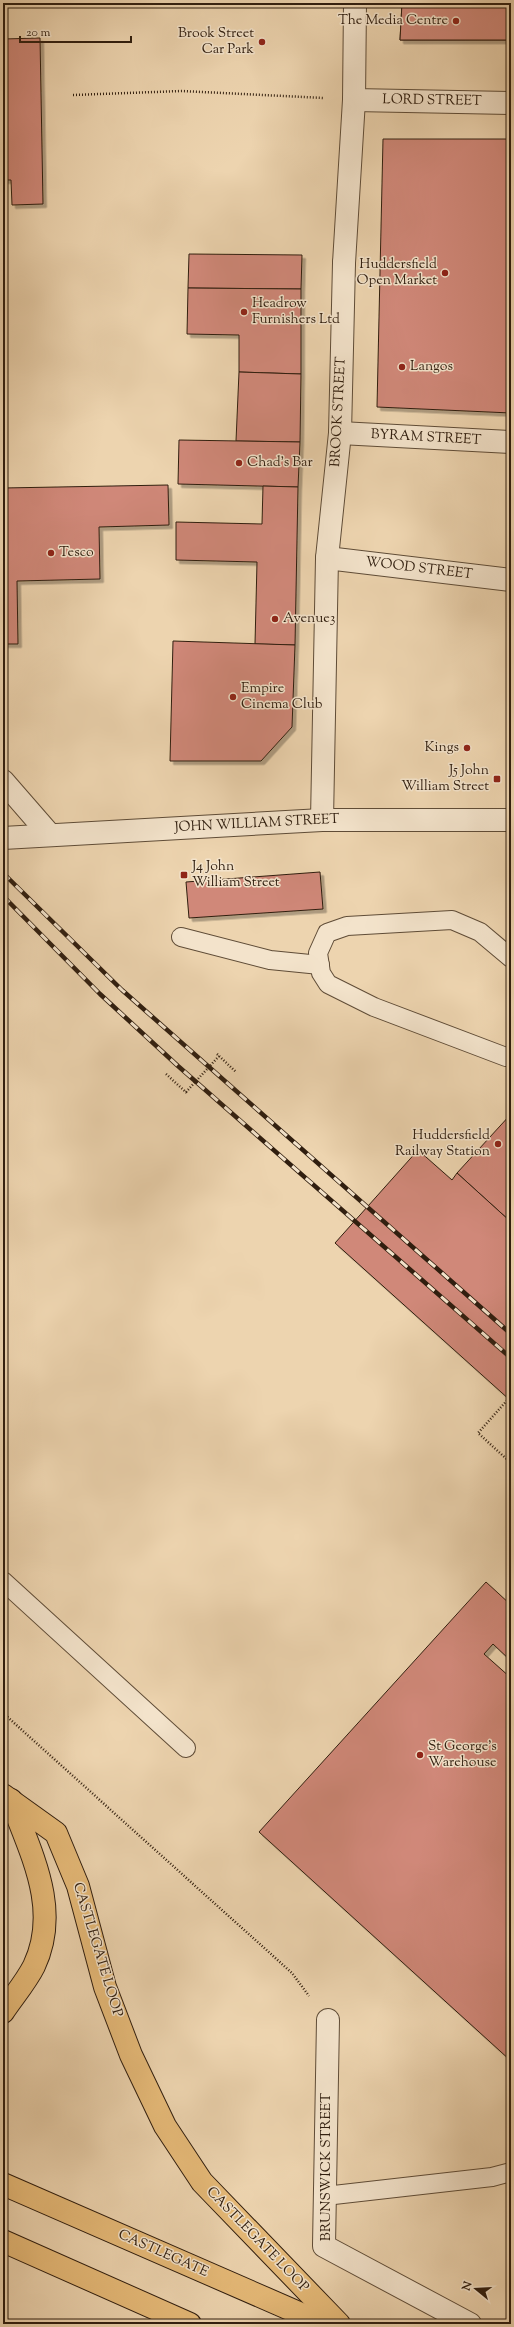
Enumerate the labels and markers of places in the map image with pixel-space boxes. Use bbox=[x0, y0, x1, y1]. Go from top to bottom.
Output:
place label: The Media Centre bbox=[338, 11, 448, 31]
marker: The Media Centre bbox=[451, 16, 461, 26]
place label: Brook Street Car Park bbox=[178, 24, 254, 60]
marker: Brook Street Car Park bbox=[257, 37, 267, 47]
place label: Huddersfield Open Market bbox=[357, 255, 437, 291]
marker: Huddersfield Open Market bbox=[440, 268, 450, 278]
place label: Headrow Furnishers Ltd bbox=[252, 294, 340, 330]
marker: Headrow Furnishers Ltd bbox=[239, 307, 249, 317]
place label: Langos bbox=[410, 357, 453, 377]
marker: Langos bbox=[397, 362, 407, 372]
place label: Chad's Bar bbox=[247, 453, 313, 473]
marker: Chad's Bar bbox=[234, 458, 244, 468]
place label: Tesco bbox=[59, 543, 94, 563]
marker: Tesco bbox=[46, 548, 56, 558]
place label: Avenue3 bbox=[283, 609, 336, 629]
marker: Avenue3 bbox=[270, 614, 280, 624]
place label: Empire Cinema Club bbox=[241, 679, 323, 715]
marker: Empire Cinema Club bbox=[228, 692, 238, 702]
place label: Kings bbox=[424, 738, 459, 758]
marker: Kings bbox=[462, 743, 472, 753]
place label: J5 John William Street bbox=[401, 761, 489, 797]
marker: J5 John William Street bbox=[492, 774, 502, 784]
place label: J4 John William Street bbox=[191, 857, 280, 893]
marker: J4 John William Street bbox=[179, 870, 189, 880]
place label: Huddersfield Railway Station bbox=[395, 1126, 490, 1162]
marker: Huddersfield Railway Station bbox=[493, 1139, 503, 1149]
place label: St George's Warehouse bbox=[428, 1737, 497, 1773]
marker: St George's Warehouse bbox=[415, 1750, 425, 1760]

